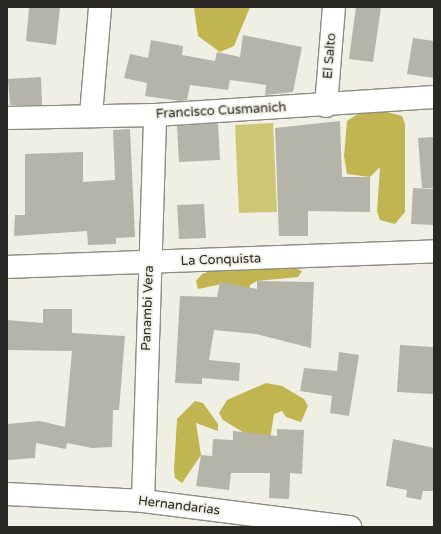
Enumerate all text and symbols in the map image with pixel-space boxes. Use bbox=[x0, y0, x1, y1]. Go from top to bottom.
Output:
street label: El Salto bbox=[320, 32, 340, 80]
street label: Francisco Cusmanich bbox=[155, 100, 287, 122]
street label: La Conquista bbox=[180, 251, 262, 269]
street label: Panambi Vera bbox=[139, 265, 157, 351]
street label: Hernandarias bbox=[137, 493, 221, 519]

